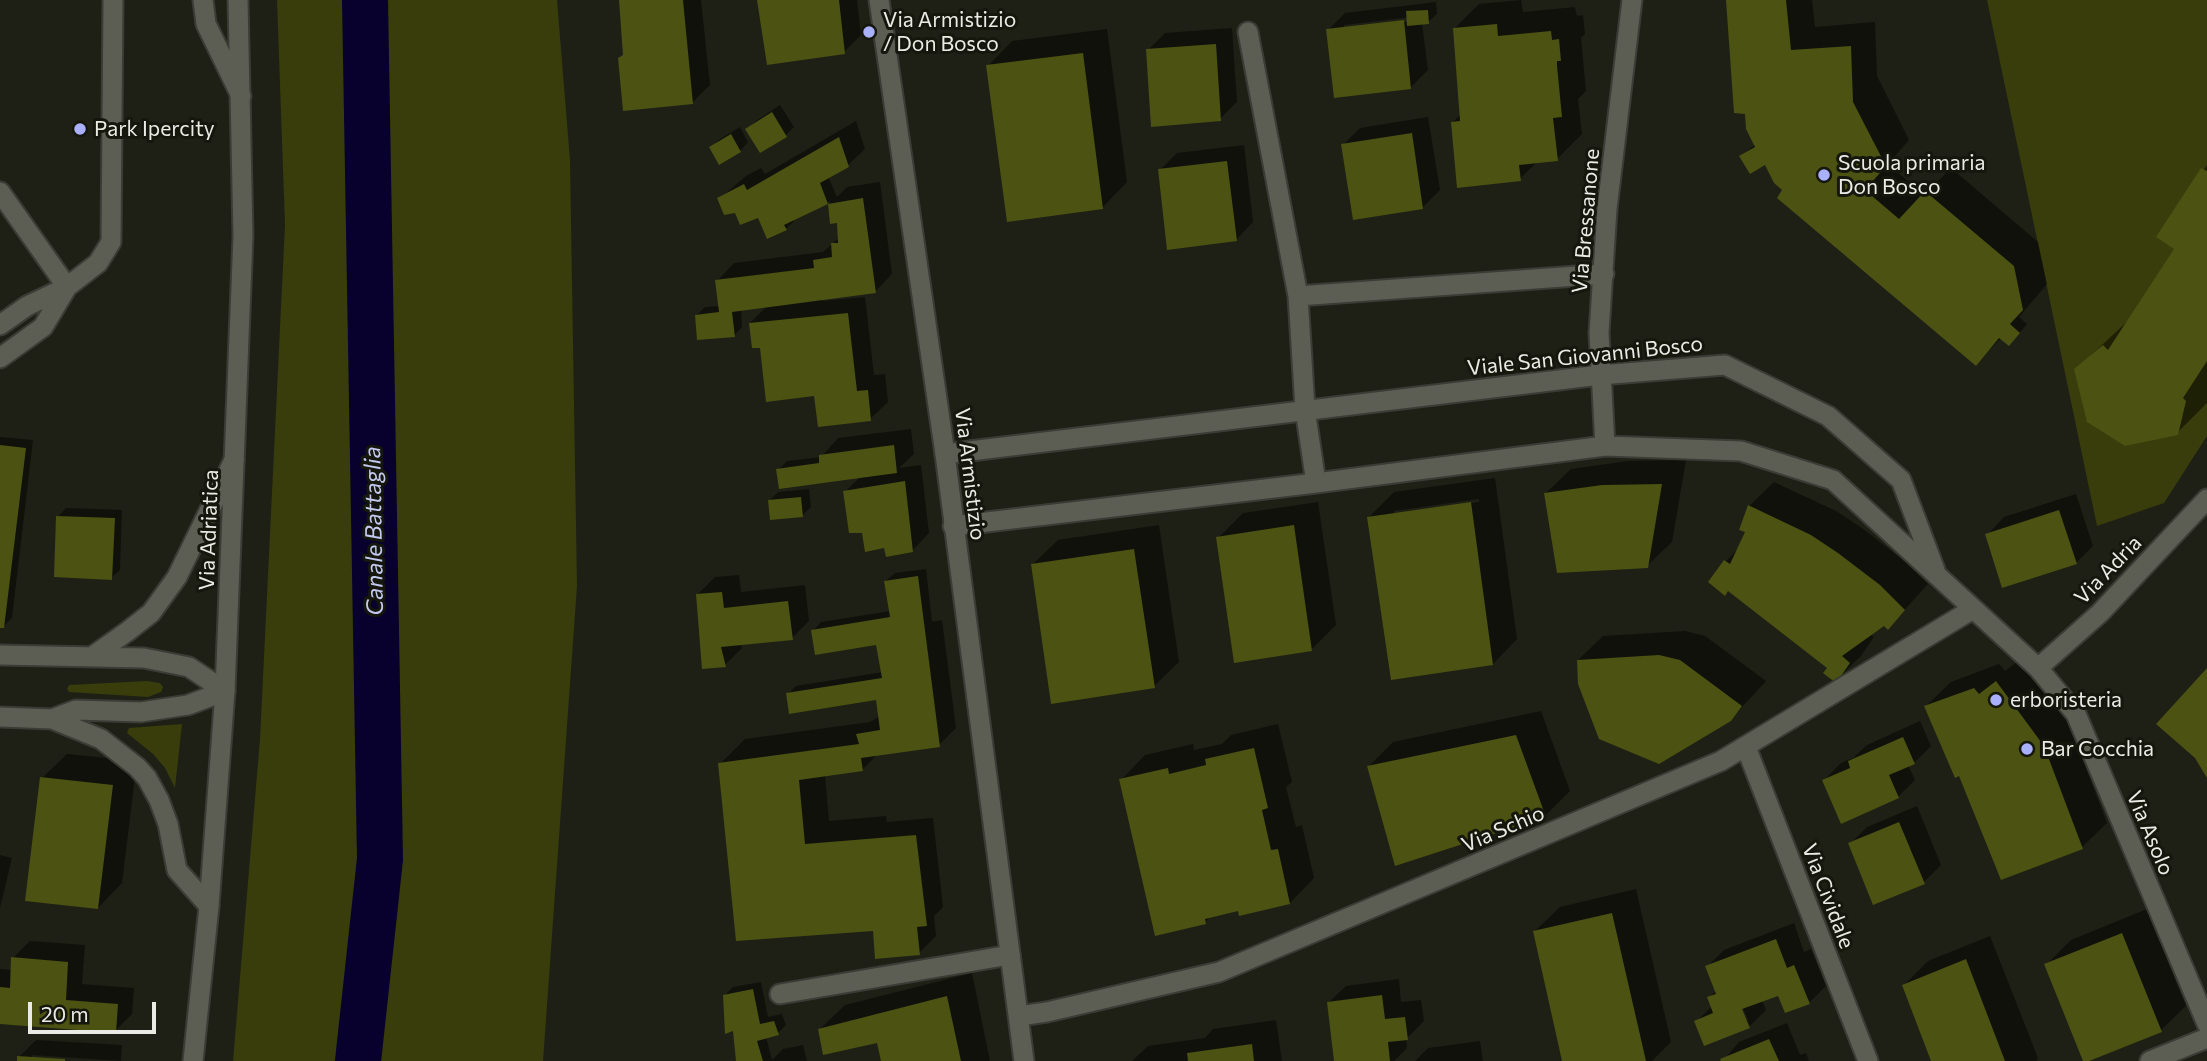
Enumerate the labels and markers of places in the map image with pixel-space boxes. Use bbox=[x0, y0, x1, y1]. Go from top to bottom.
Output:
place label: Via Armistizio / Don Bosco bbox=[883, 7, 1016, 57]
marker: Via Armistizio / Don Bosco bbox=[861, 24, 877, 40]
place label: Park Ipercity bbox=[94, 116, 215, 142]
marker: Park Ipercity bbox=[72, 121, 88, 137]
place label: Scuola primaria Don Bosco bbox=[1838, 150, 1986, 200]
marker: Scuola primaria Don Bosco bbox=[1816, 167, 1832, 183]
place label: erboristeria bbox=[2010, 687, 2122, 713]
marker: erboristeria bbox=[1988, 692, 2004, 708]
place label: Bar Cocchia bbox=[2041, 736, 2154, 762]
marker: Bar Cocchia bbox=[2019, 741, 2035, 757]

